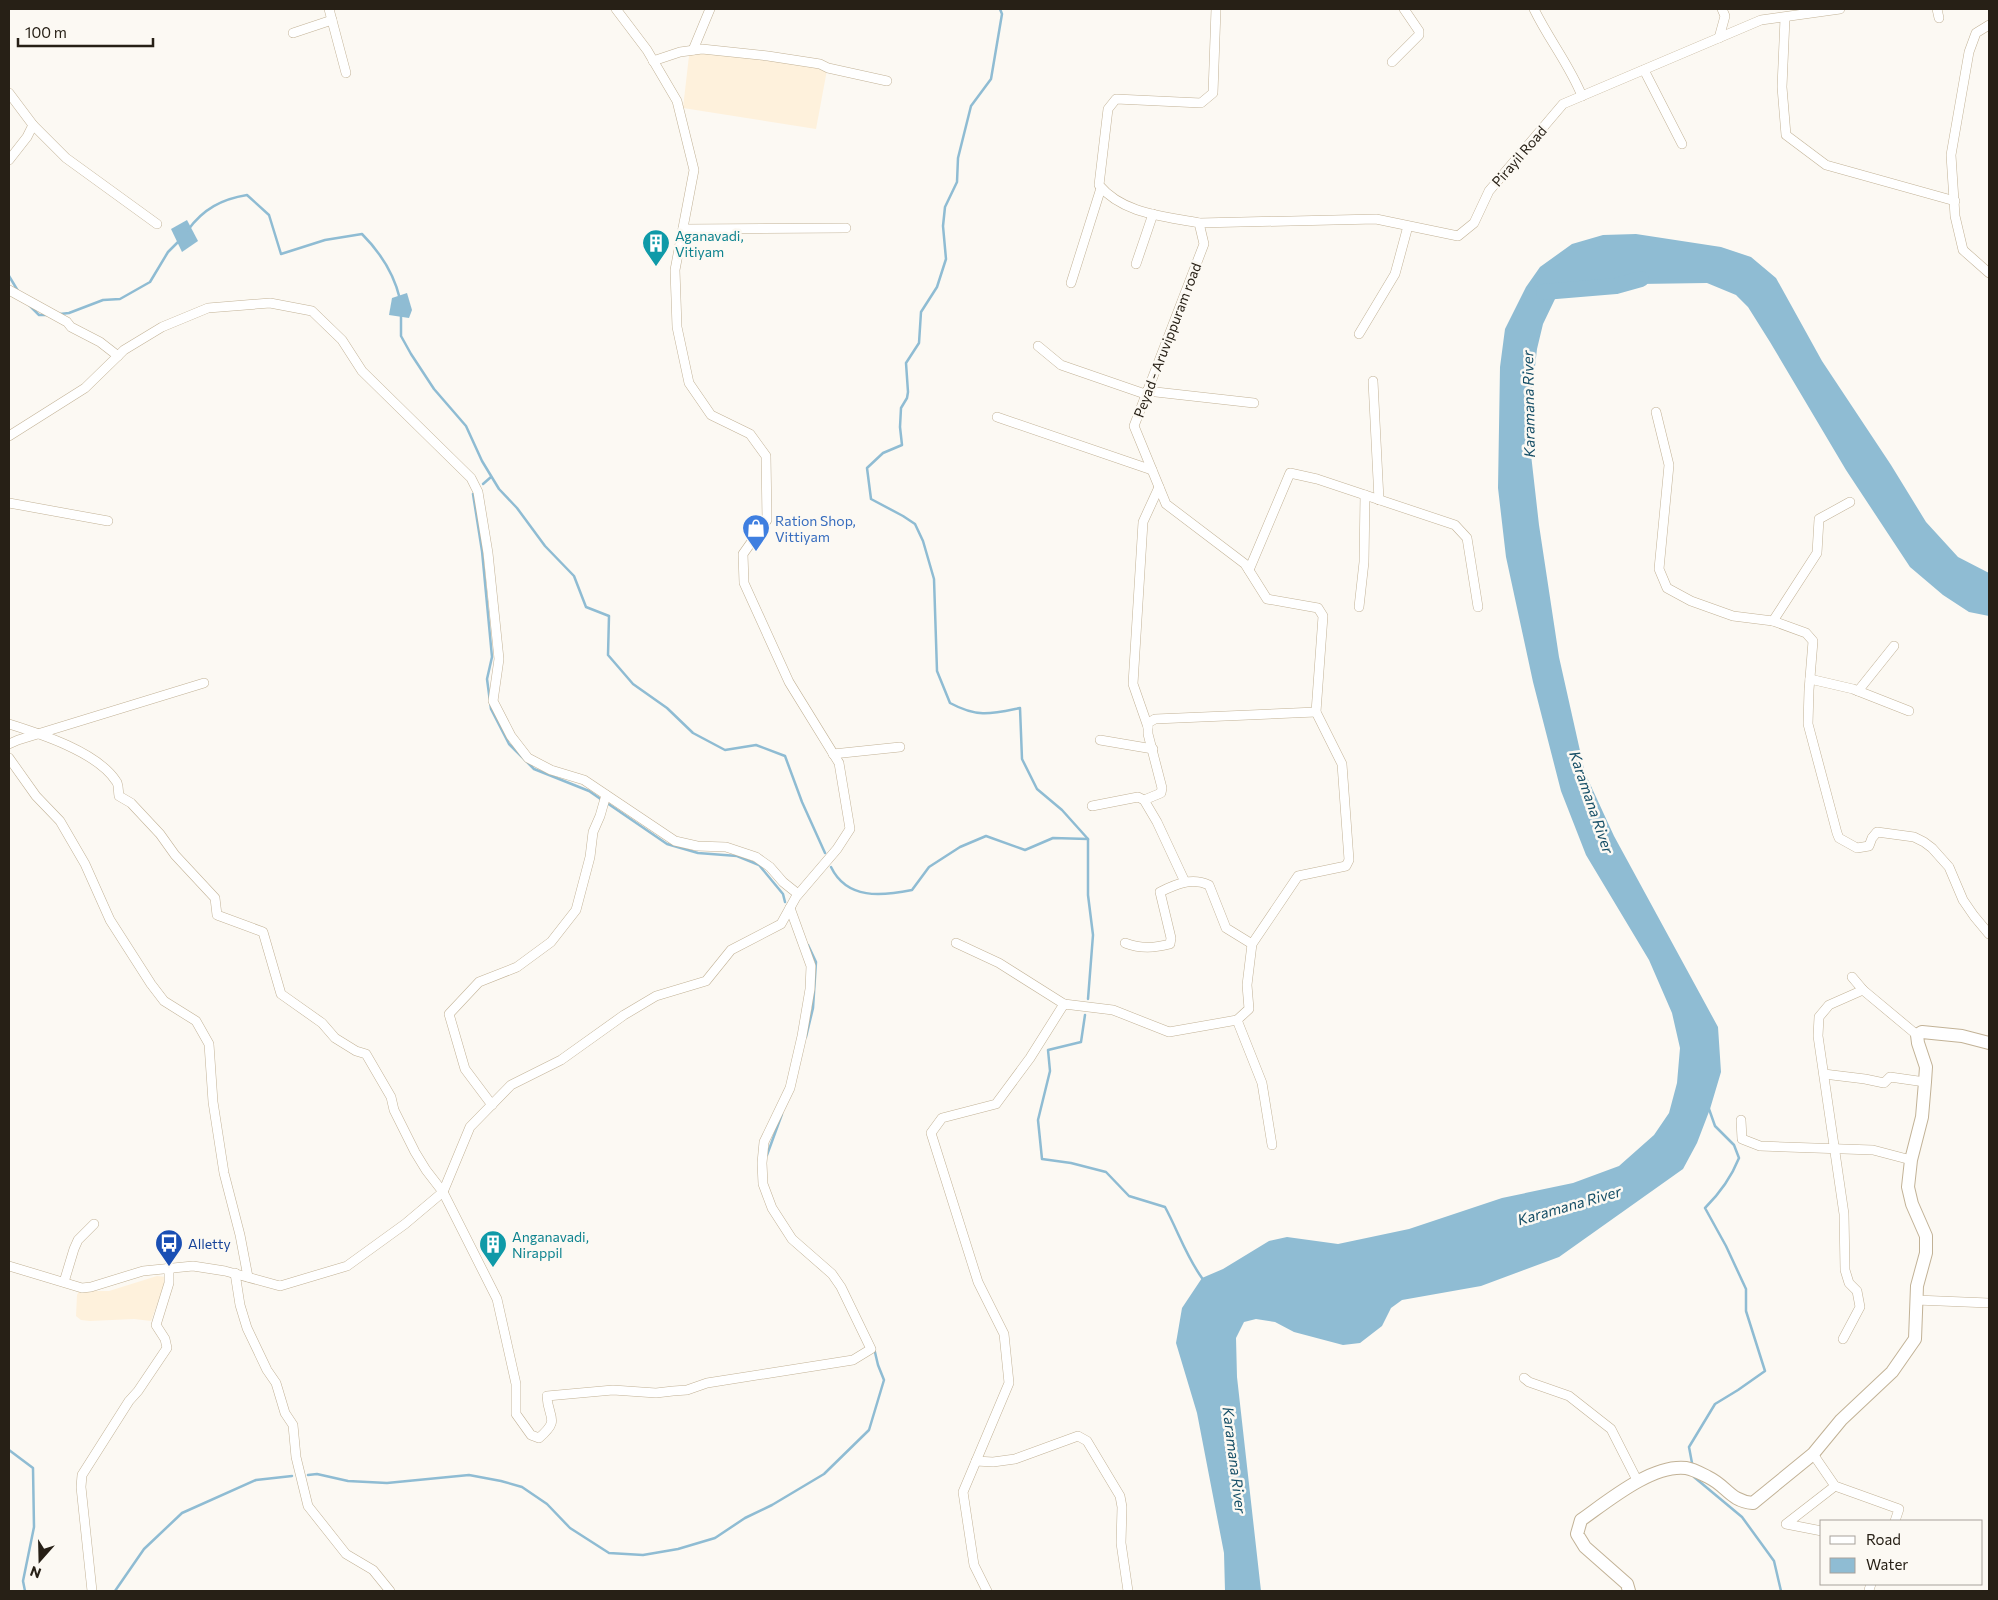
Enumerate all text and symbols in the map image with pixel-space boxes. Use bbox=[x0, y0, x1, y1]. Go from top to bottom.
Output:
scale bar bbox=[18, 15, 152, 47]
text: 100 m bbox=[25, 23, 67, 41]
street label: Pirayil Road bbox=[1488, 122, 1550, 190]
place label: Aganavadi, Vitiyam bbox=[675, 227, 744, 260]
building icon: Aganavadi, Vitiyam bbox=[641, 228, 671, 267]
street label: Peyad - Aruvippuram road bbox=[1130, 260, 1204, 420]
water label: Karamana River bbox=[1518, 349, 1538, 458]
place label: Ration Shop, Vittiyam bbox=[775, 512, 856, 545]
shop icon: Ration Shop, Vittiyam bbox=[741, 513, 771, 552]
water label: Karamana River bbox=[1566, 748, 1618, 857]
water label: Karamana River bbox=[1515, 1181, 1624, 1228]
bus stop icon: Alletty bbox=[154, 1228, 184, 1267]
place label: Anganavadi, Nirappil bbox=[512, 1228, 589, 1261]
building icon: Anganavadi, Nirappil bbox=[478, 1229, 508, 1268]
place label: Alletty bbox=[188, 1235, 231, 1252]
water label: Karamana River bbox=[1220, 1406, 1251, 1515]
legend bbox=[1820, 1520, 1983, 1585]
text: Road bbox=[1866, 1530, 1901, 1548]
north arrow bbox=[15, 1535, 65, 1585]
text: Water bbox=[1866, 1555, 1908, 1573]
text: N bbox=[28, 1563, 43, 1582]

